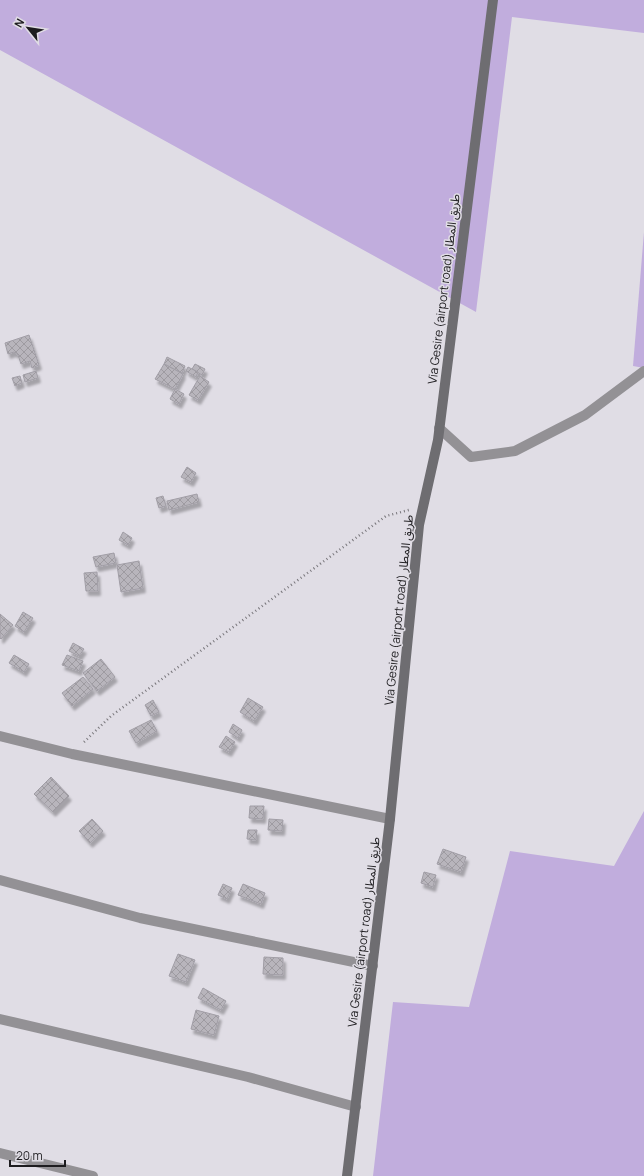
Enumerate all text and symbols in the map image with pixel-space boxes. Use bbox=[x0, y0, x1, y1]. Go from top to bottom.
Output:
north arrow bbox=[8, 8, 48, 48]
text: N bbox=[10, 15, 27, 30]
street label: Via Gesire (airport road) طريق المطار bbox=[423, 193, 464, 385]
street label: Via Gesire (airport road) طريق المطار bbox=[380, 514, 417, 706]
street label: Via Gesire (airport road) طريق المطار bbox=[343, 836, 384, 1028]
scale bar bbox=[10, 1142, 65, 1168]
text: 20 m bbox=[16, 1147, 43, 1164]

